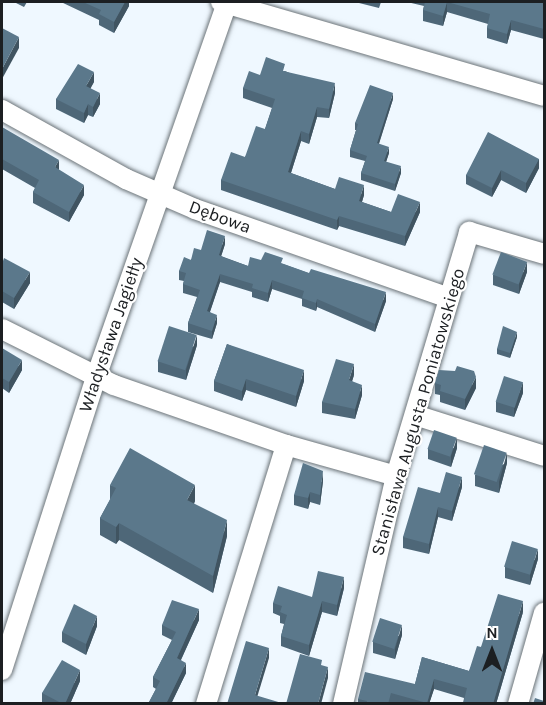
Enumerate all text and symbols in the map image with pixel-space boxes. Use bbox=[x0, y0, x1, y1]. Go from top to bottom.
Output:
street label: Dębowa bbox=[186, 196, 254, 238]
street label: Władysława Jagiełły bbox=[74, 255, 148, 415]
street label: Stanisława Augusta Poniatowskiego bbox=[367, 266, 469, 558]
north arrow bbox=[462, 621, 522, 681]
text: N bbox=[486, 623, 498, 642]

